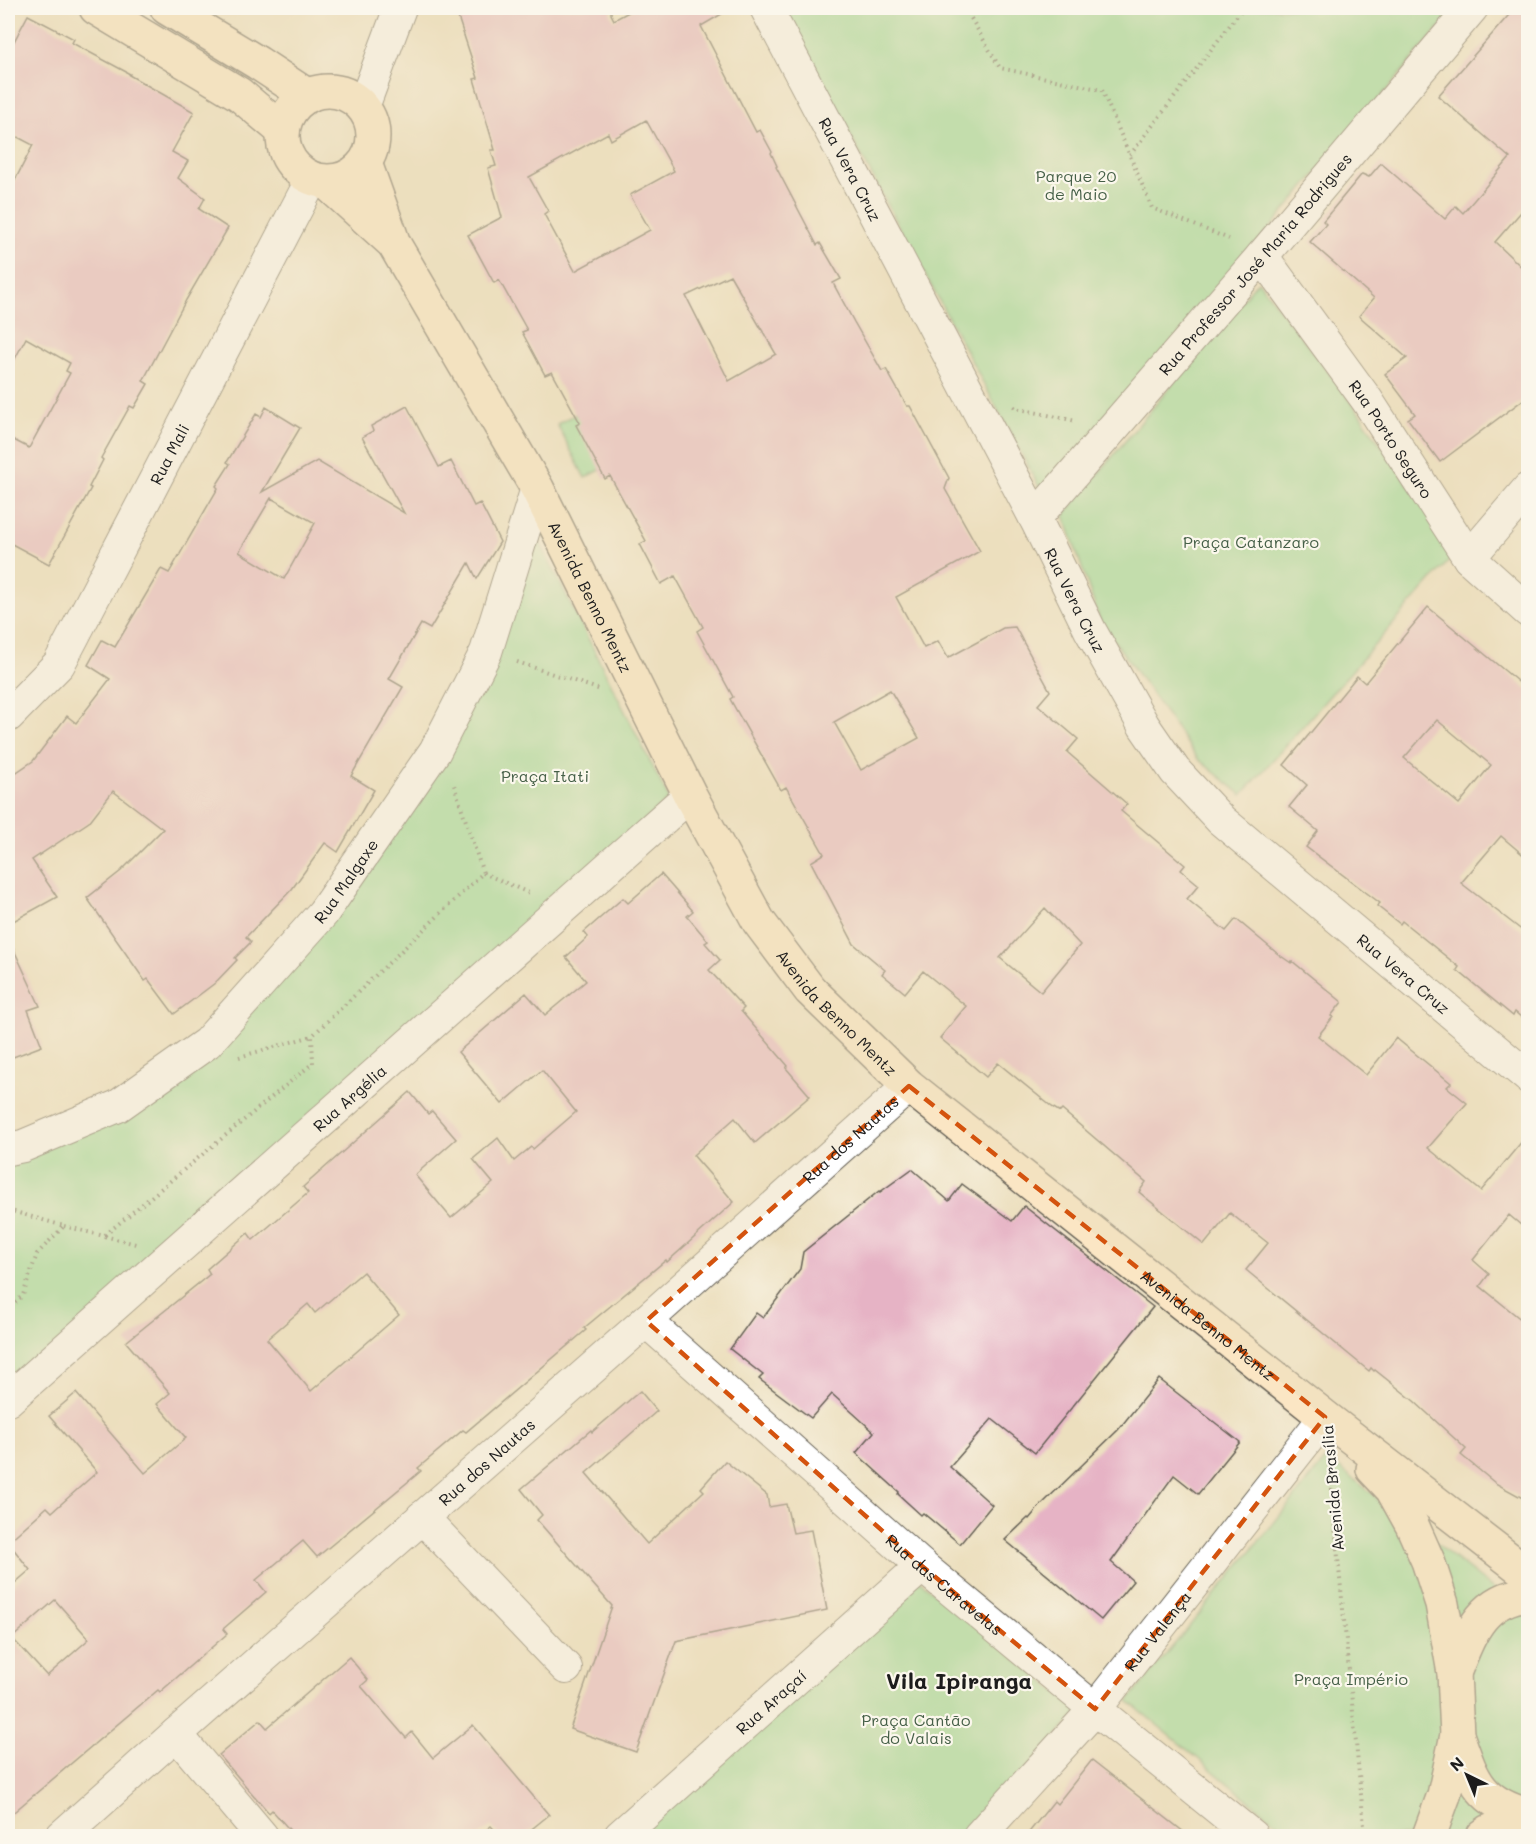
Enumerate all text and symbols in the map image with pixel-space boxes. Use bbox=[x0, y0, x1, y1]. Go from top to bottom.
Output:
street label: Rua Vera Cruz bbox=[815, 113, 887, 225]
street label: Rua Professor José Maria Rodrigues bbox=[1153, 148, 1356, 379]
park label: Parque 20 de Maio bbox=[1036, 165, 1116, 204]
street label: Rua Porto Seguro bbox=[1345, 375, 1438, 502]
street label: Rua Mali bbox=[144, 420, 193, 488]
street label: Avenida Benno Mentz bbox=[544, 517, 638, 676]
park label: Praça Catanzaro bbox=[1183, 531, 1319, 552]
street label: Rua Vera Cruz bbox=[1041, 544, 1111, 656]
park label: Praça Itati bbox=[501, 765, 589, 786]
street label: Rua Malgaxe bbox=[309, 834, 382, 927]
street label: Rua Vera Cruz bbox=[1353, 928, 1455, 1018]
street label: Avenida Benno Mentz bbox=[772, 945, 902, 1080]
street label: Rua Argélia bbox=[308, 1059, 390, 1136]
street label: Rua dos Nautas bbox=[797, 1090, 902, 1187]
street label: Avenida Benno Mentz bbox=[1137, 1264, 1280, 1384]
street label: Rua dos Nautas bbox=[433, 1413, 539, 1510]
street label: Avenida Brasília bbox=[1316, 1424, 1348, 1552]
street label: Rua das Caravelas bbox=[882, 1529, 1008, 1639]
street label: Rua Valença bbox=[1119, 1586, 1195, 1675]
street label: Rua Araçaí bbox=[731, 1664, 810, 1738]
district label: Vila Ipiranga bbox=[886, 1666, 1032, 1695]
park label: Praça Império bbox=[1294, 1668, 1408, 1689]
park label: Praça Cantão do Valais bbox=[861, 1709, 971, 1748]
north arrow bbox=[1437, 1745, 1497, 1805]
text: N bbox=[1445, 1752, 1468, 1775]

